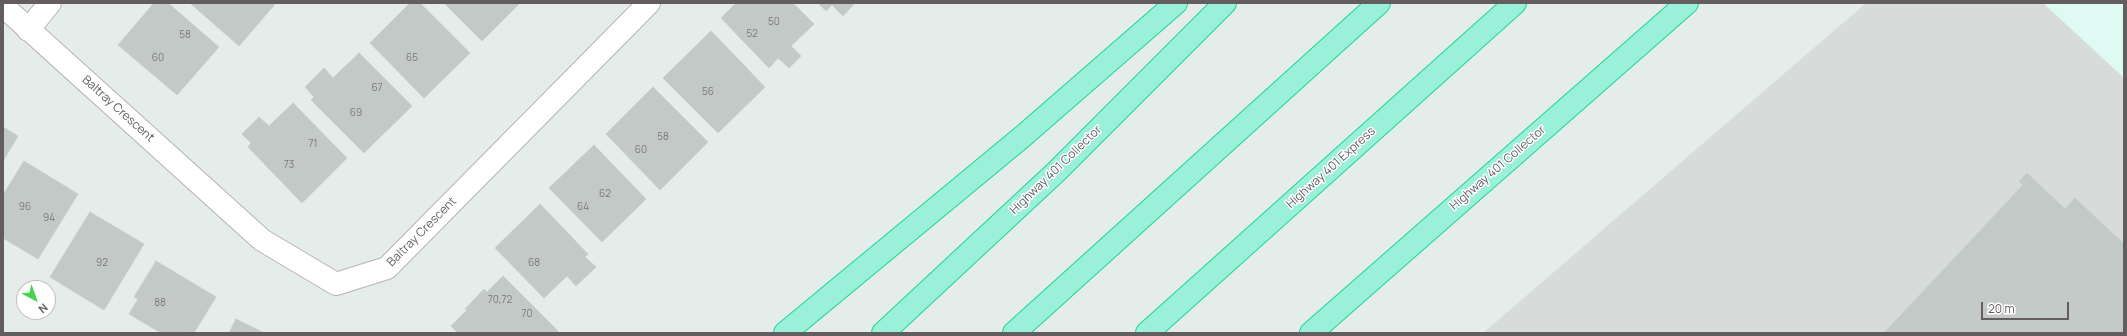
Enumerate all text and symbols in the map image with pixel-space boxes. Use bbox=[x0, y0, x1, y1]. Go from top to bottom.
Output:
house number: 50 bbox=[768, 16, 780, 28]
house number: 52 bbox=[746, 28, 758, 40]
house number: 58 bbox=[179, 29, 191, 41]
house number: 60 bbox=[152, 52, 164, 64]
house number: 65 bbox=[406, 52, 418, 64]
street label: Baltray Crescent bbox=[79, 73, 157, 145]
house number: 67 bbox=[371, 82, 383, 94]
house number: 56 bbox=[702, 86, 714, 98]
house number: 69 bbox=[350, 107, 362, 119]
street label: Highway 401 Collector bbox=[1007, 123, 1105, 217]
street label: Highway 401 Collector bbox=[1447, 123, 1549, 213]
street label: Highway 401 Express bbox=[1284, 124, 1378, 212]
house number: 58 bbox=[657, 131, 669, 143]
house number: 71 bbox=[309, 138, 317, 150]
house number: 60 bbox=[635, 144, 647, 156]
house number: 73 bbox=[284, 159, 294, 171]
house number: 62 bbox=[599, 188, 611, 200]
street label: Baltray Crescent bbox=[384, 194, 460, 270]
house number: 96 bbox=[19, 201, 31, 213]
house number: 64 bbox=[577, 201, 589, 213]
house number: 94 bbox=[43, 212, 55, 224]
house number: 92 bbox=[96, 257, 108, 269]
house number: 68 bbox=[528, 257, 540, 269]
north arrow bbox=[16, 280, 56, 320]
house number: 70,72 bbox=[488, 294, 512, 306]
scale bar bbox=[1983, 294, 2071, 320]
house number: 88 bbox=[154, 297, 166, 309]
text: N bbox=[36, 300, 51, 317]
text: 20 m bbox=[1988, 300, 2015, 317]
house number: 70 bbox=[521, 308, 533, 320]

